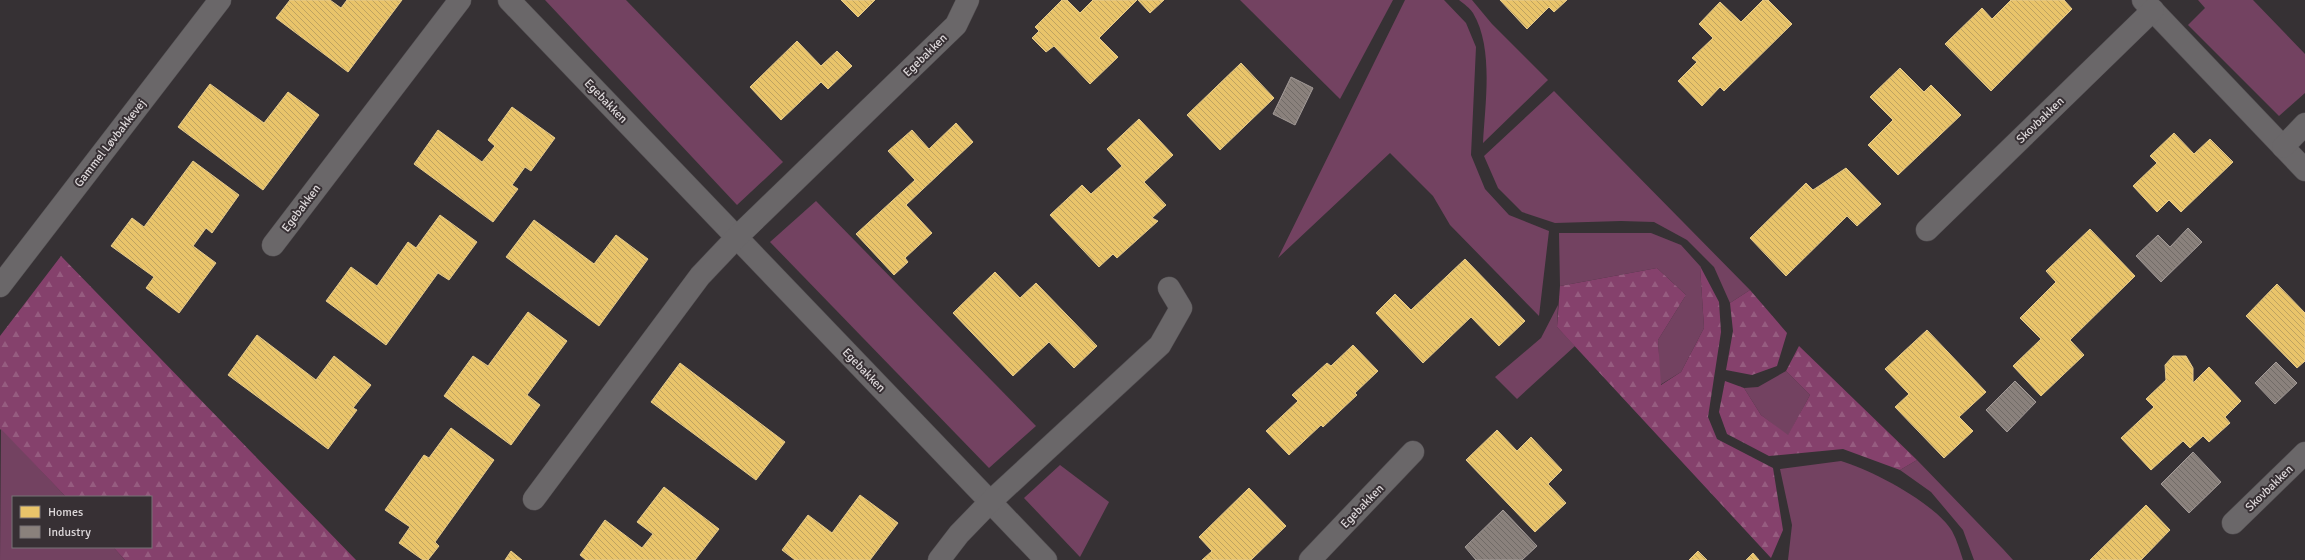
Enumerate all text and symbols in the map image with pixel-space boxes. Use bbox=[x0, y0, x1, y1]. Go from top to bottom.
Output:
street label: Egebakken bbox=[900, 31, 951, 80]
street label: Egebakken bbox=[581, 76, 630, 127]
street label: Skovbakken bbox=[2013, 94, 2067, 147]
street label: Gammel Løvbakkevej bbox=[71, 96, 149, 190]
street label: Egebakken bbox=[279, 182, 324, 235]
street label: Egebakken bbox=[839, 345, 888, 396]
street label: Skovbakken bbox=[2242, 462, 2296, 515]
street label: Egebakken bbox=[1338, 481, 1387, 532]
legend bbox=[12, 496, 152, 548]
text: Homes bbox=[48, 505, 83, 520]
text: Industry bbox=[48, 525, 91, 540]

